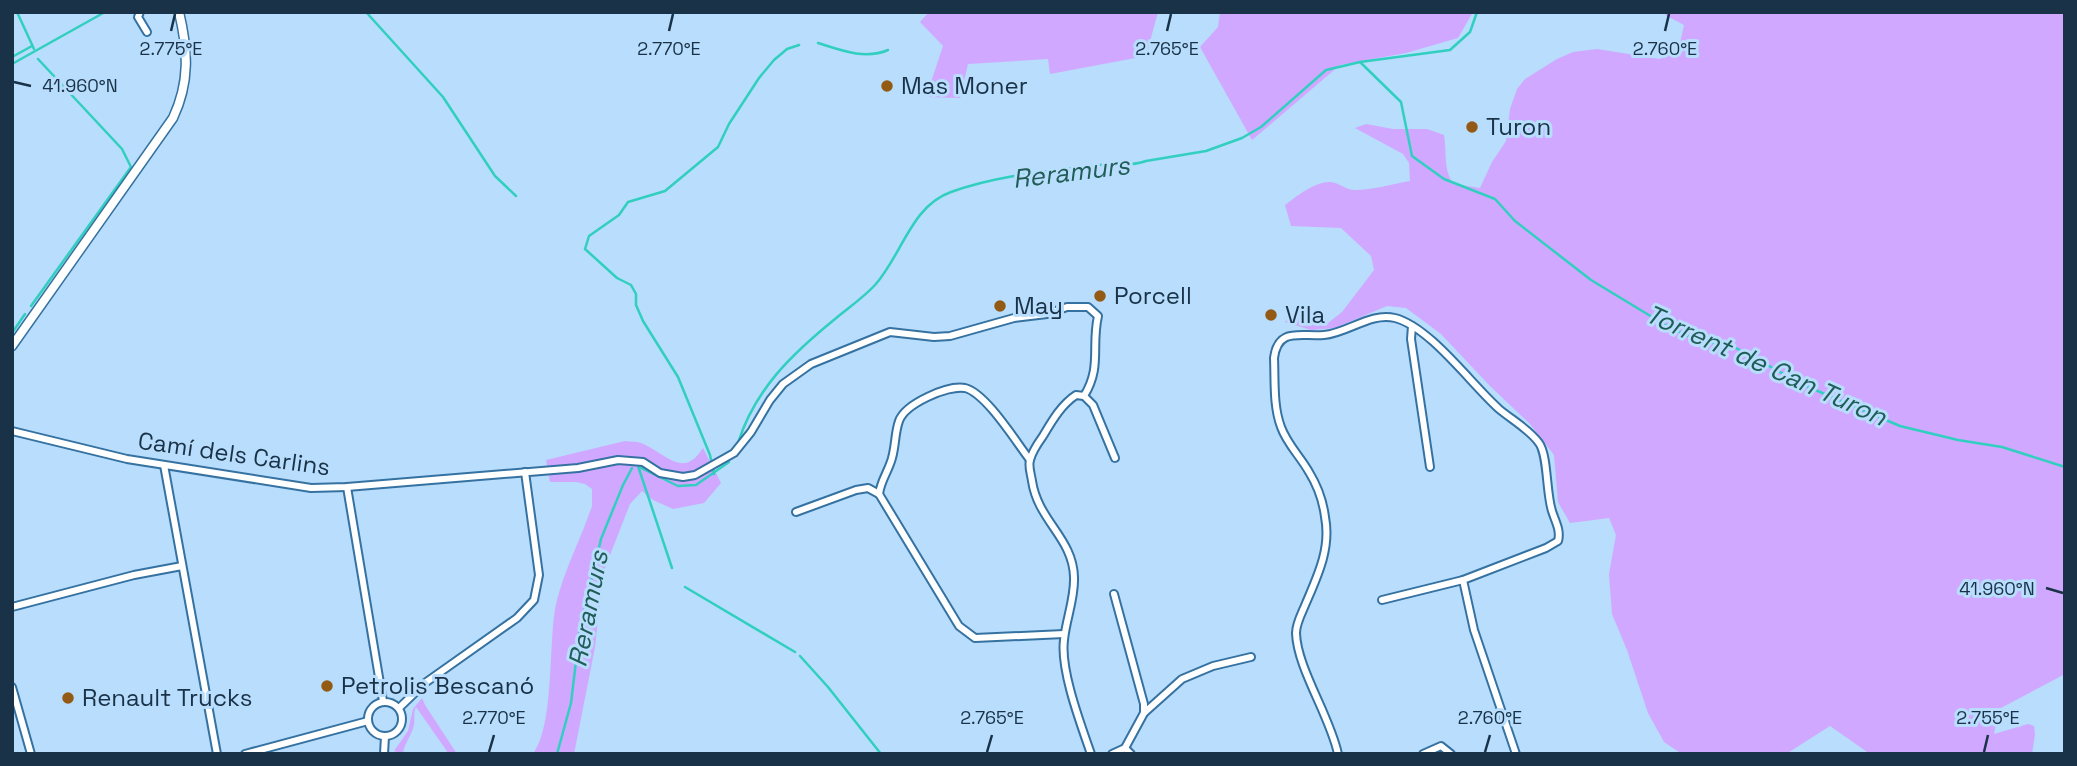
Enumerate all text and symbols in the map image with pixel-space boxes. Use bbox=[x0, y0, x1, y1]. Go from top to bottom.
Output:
text: 2.775°E bbox=[140, 37, 202, 60]
text: 2.770°E bbox=[637, 37, 701, 60]
text: 2.765°E bbox=[1135, 37, 1199, 60]
text: 2.760°E bbox=[1633, 37, 1697, 60]
place label: Mas Moner bbox=[901, 70, 1028, 101]
text: 41.960°N bbox=[42, 74, 118, 97]
marker: Mas Moner bbox=[879, 78, 895, 94]
place label: Turon bbox=[1486, 111, 1551, 142]
marker: Turon bbox=[1464, 119, 1480, 135]
water label: Reramurs bbox=[1011, 148, 1133, 196]
place label: Porcell bbox=[1114, 280, 1192, 311]
marker: Porcell bbox=[1092, 288, 1108, 304]
place label: May bbox=[1014, 290, 1063, 321]
water label: Torrent de Can Turon bbox=[1640, 297, 1893, 434]
marker: May bbox=[992, 298, 1008, 314]
place label: Vila bbox=[1285, 299, 1326, 330]
marker: Vila bbox=[1263, 307, 1279, 323]
street label: Camí dels Carlins bbox=[136, 425, 332, 482]
water label: Reramurs bbox=[560, 547, 616, 670]
text: 41.960°N bbox=[1959, 577, 2035, 600]
place label: Petrolis Bescanó bbox=[341, 670, 534, 701]
marker: Petrolis Bescanó bbox=[319, 678, 335, 694]
place label: Renault Trucks bbox=[82, 682, 252, 713]
marker: Renault Trucks bbox=[60, 690, 76, 706]
text: 2.770°E bbox=[462, 706, 526, 729]
text: 2.765°E bbox=[960, 706, 1024, 729]
text: 2.760°E bbox=[1458, 706, 1522, 729]
text: 2.755°E bbox=[1956, 706, 2020, 729]

